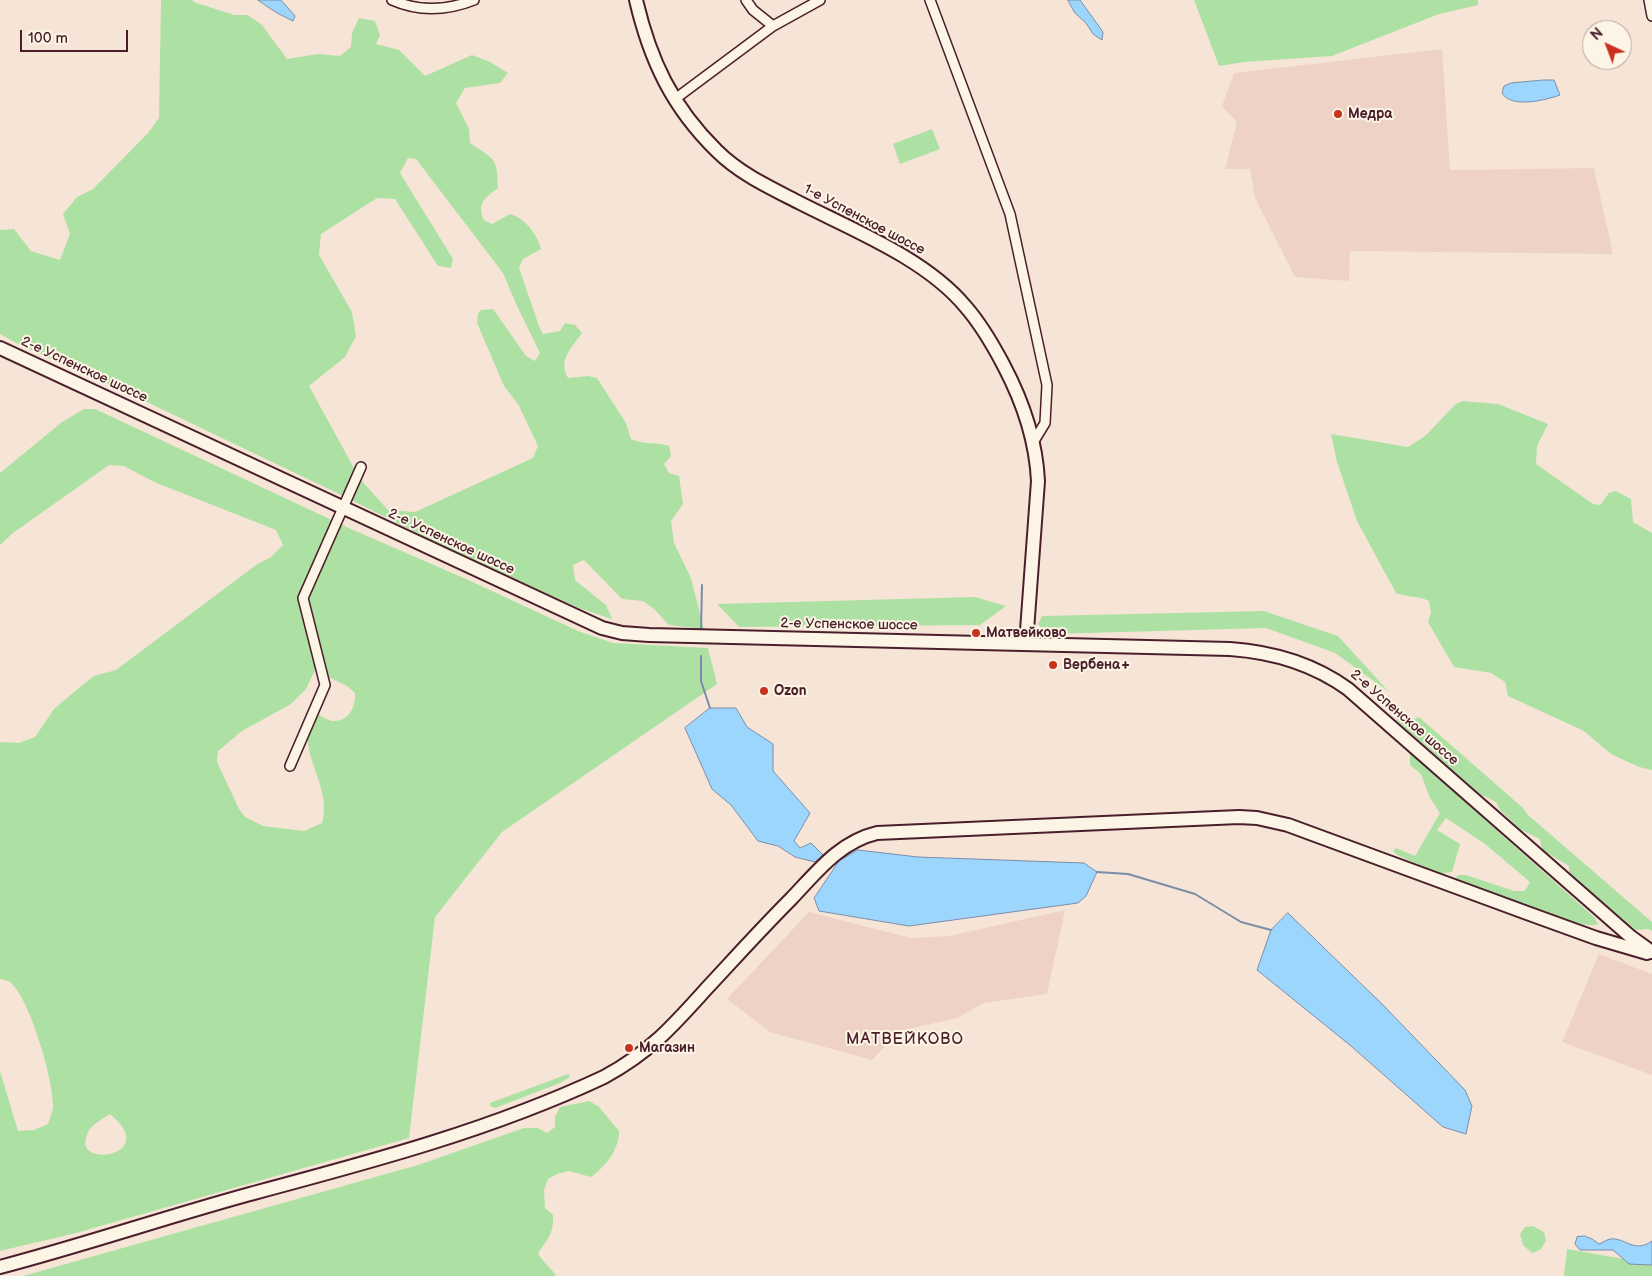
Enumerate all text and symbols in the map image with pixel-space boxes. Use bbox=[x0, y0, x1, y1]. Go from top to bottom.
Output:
scale bar bbox=[22, 20, 130, 52]
north arrow bbox=[1582, 20, 1632, 70]
text: N bbox=[1587, 25, 1607, 44]
text: 100 m bbox=[28, 29, 68, 48]
place label: Медра bbox=[1348, 106, 1392, 122]
marker: Медра bbox=[1332, 108, 1344, 120]
street label: 1-е Успенское шоссе bbox=[801, 181, 927, 259]
street label: 2-е Успенское шоссе bbox=[18, 333, 150, 407]
street label: 2-е Успенское шоссе bbox=[385, 505, 517, 579]
street label: 2-е Успенское шоссе bbox=[780, 615, 918, 635]
place label: Матвейково bbox=[986, 625, 1066, 641]
marker: Матвейково bbox=[970, 627, 982, 639]
place label: Вербена+ bbox=[1063, 657, 1131, 673]
marker: Вербена+ bbox=[1047, 659, 1059, 671]
street label: 2-е Успенское шоссе bbox=[1347, 667, 1461, 769]
place label: Ozon bbox=[774, 683, 807, 699]
marker: Ozon bbox=[758, 685, 770, 697]
district label: МАТВЕЙКОВО bbox=[845, 1030, 965, 1050]
place label: Магазин bbox=[639, 1040, 695, 1056]
marker: Магазин bbox=[623, 1042, 635, 1054]

